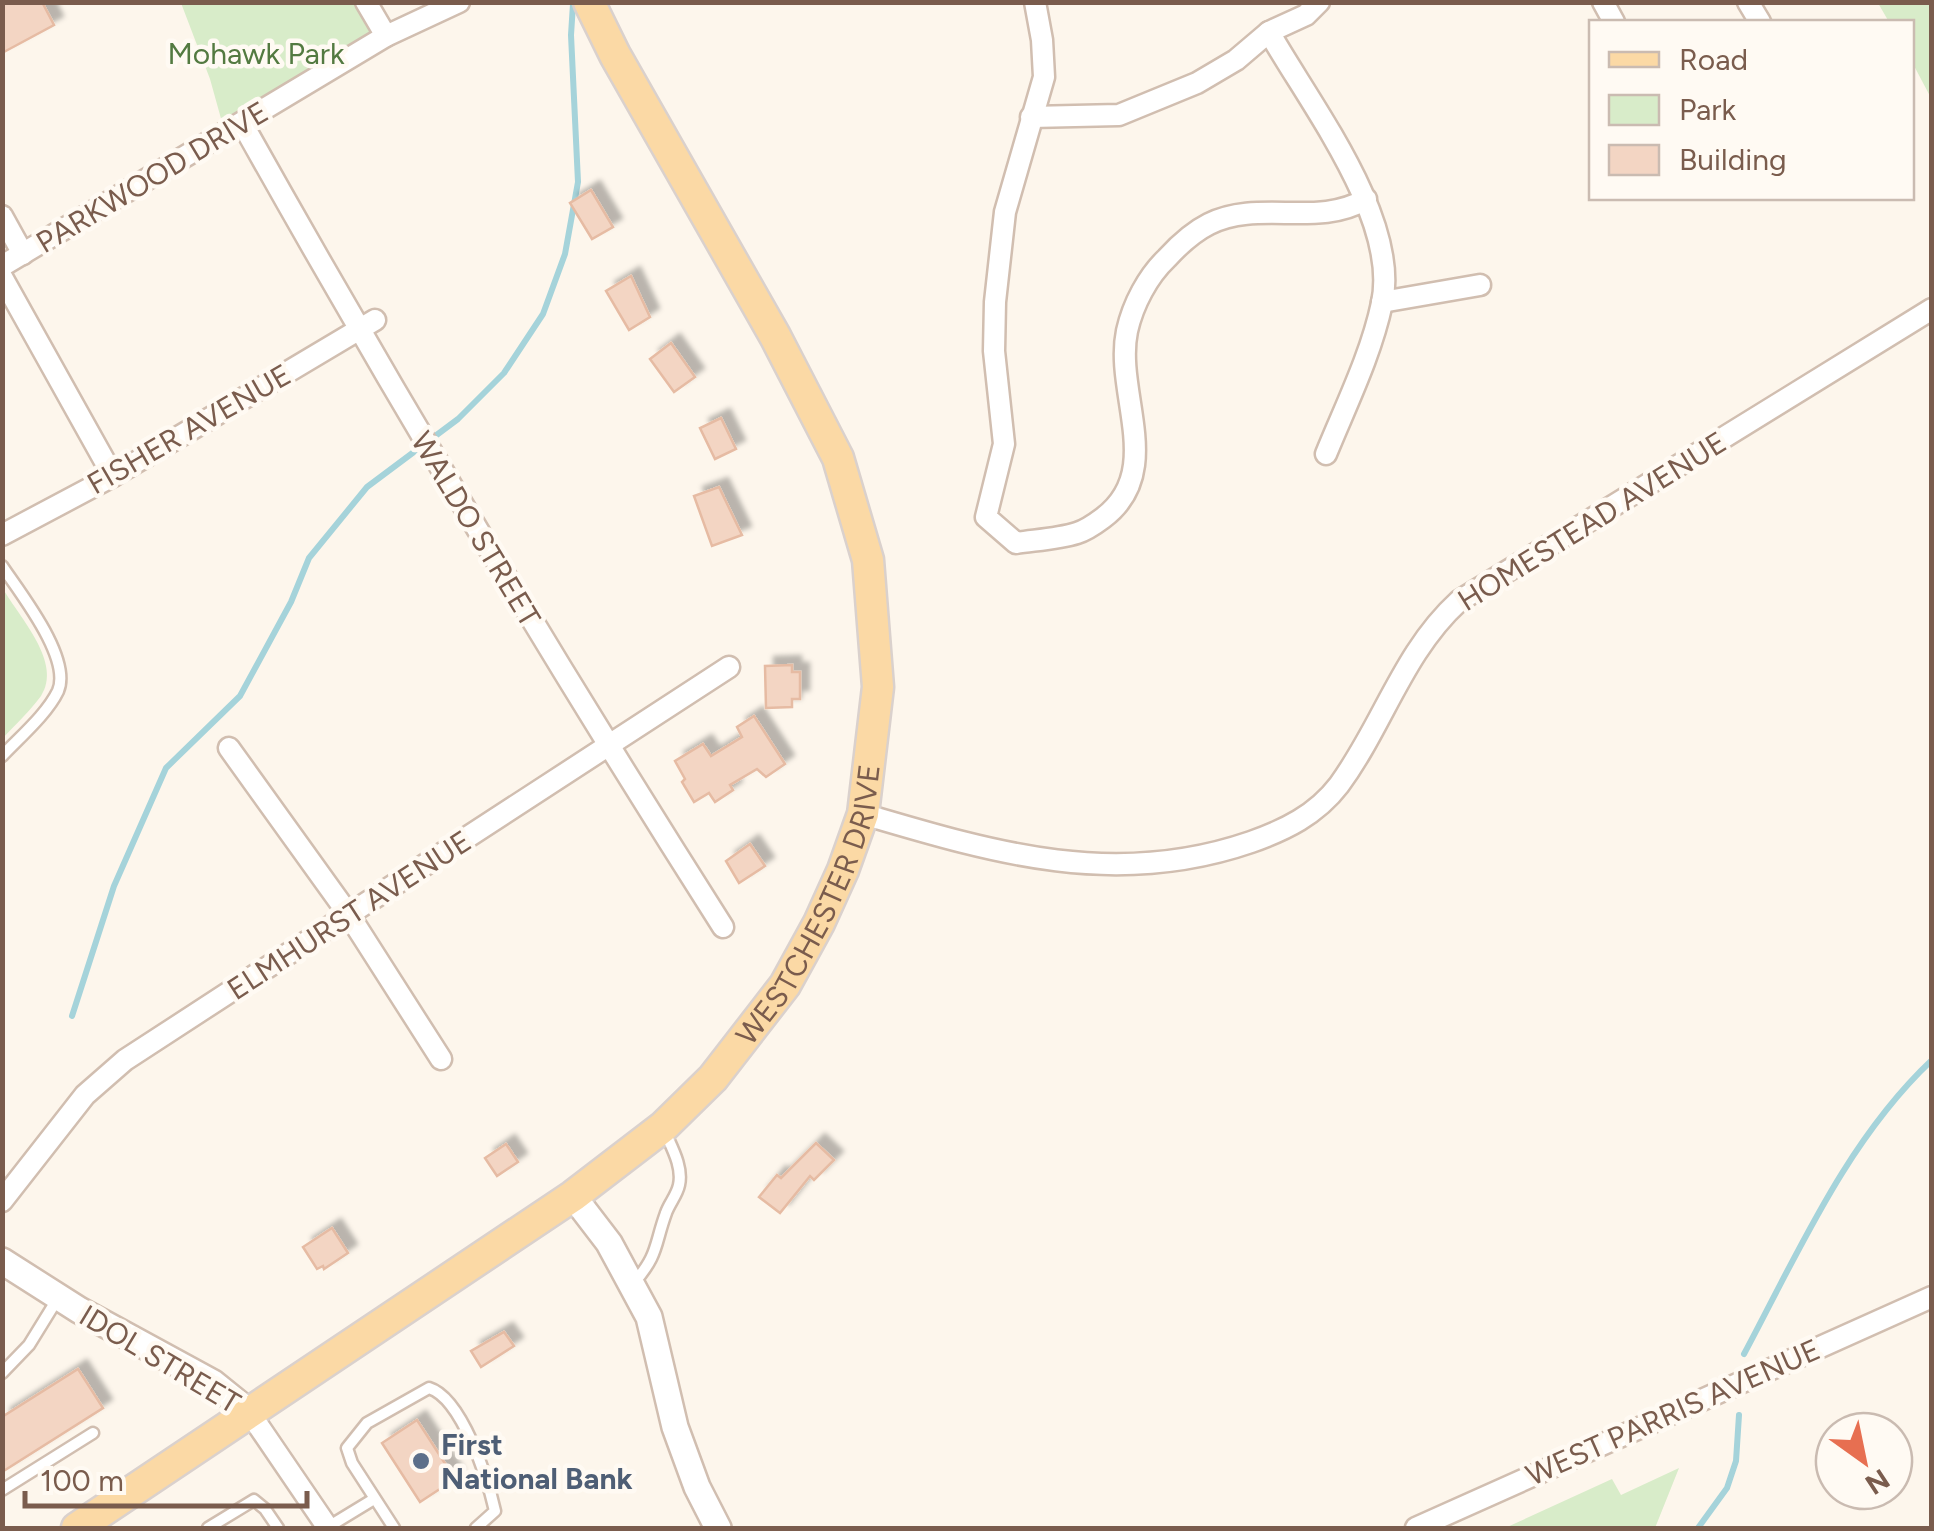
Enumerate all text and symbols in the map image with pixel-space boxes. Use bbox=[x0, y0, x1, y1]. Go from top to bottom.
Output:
legend bbox=[1589, 20, 1914, 200]
park label: Mohawk Park bbox=[167, 35, 345, 72]
text: Road bbox=[1679, 41, 1748, 78]
text: Park bbox=[1679, 91, 1737, 128]
street label: PARKWOOD DRIVE bbox=[29, 93, 275, 261]
text: Building bbox=[1679, 141, 1787, 178]
street label: FISHER AVENUE bbox=[81, 356, 297, 502]
street label: HOMESTEAD AVENUE bbox=[1451, 423, 1733, 619]
street label: WALDO STREET bbox=[403, 425, 549, 634]
street label: WESTCHESTER DRIVE bbox=[727, 762, 887, 1052]
street label: ELMHURST AVENUE bbox=[220, 822, 478, 1008]
street label: IDOL STREET bbox=[73, 1297, 247, 1422]
street label: WEST PARRIS AVENUE bbox=[1520, 1330, 1826, 1494]
north arrow bbox=[1814, 1411, 1914, 1511]
place label: First National Bank bbox=[441, 1426, 633, 1497]
scale bar bbox=[25, 1446, 308, 1508]
marker: First National Bank bbox=[410, 1450, 432, 1472]
text: 100 m bbox=[40, 1462, 124, 1499]
text: N bbox=[1859, 1462, 1896, 1502]

